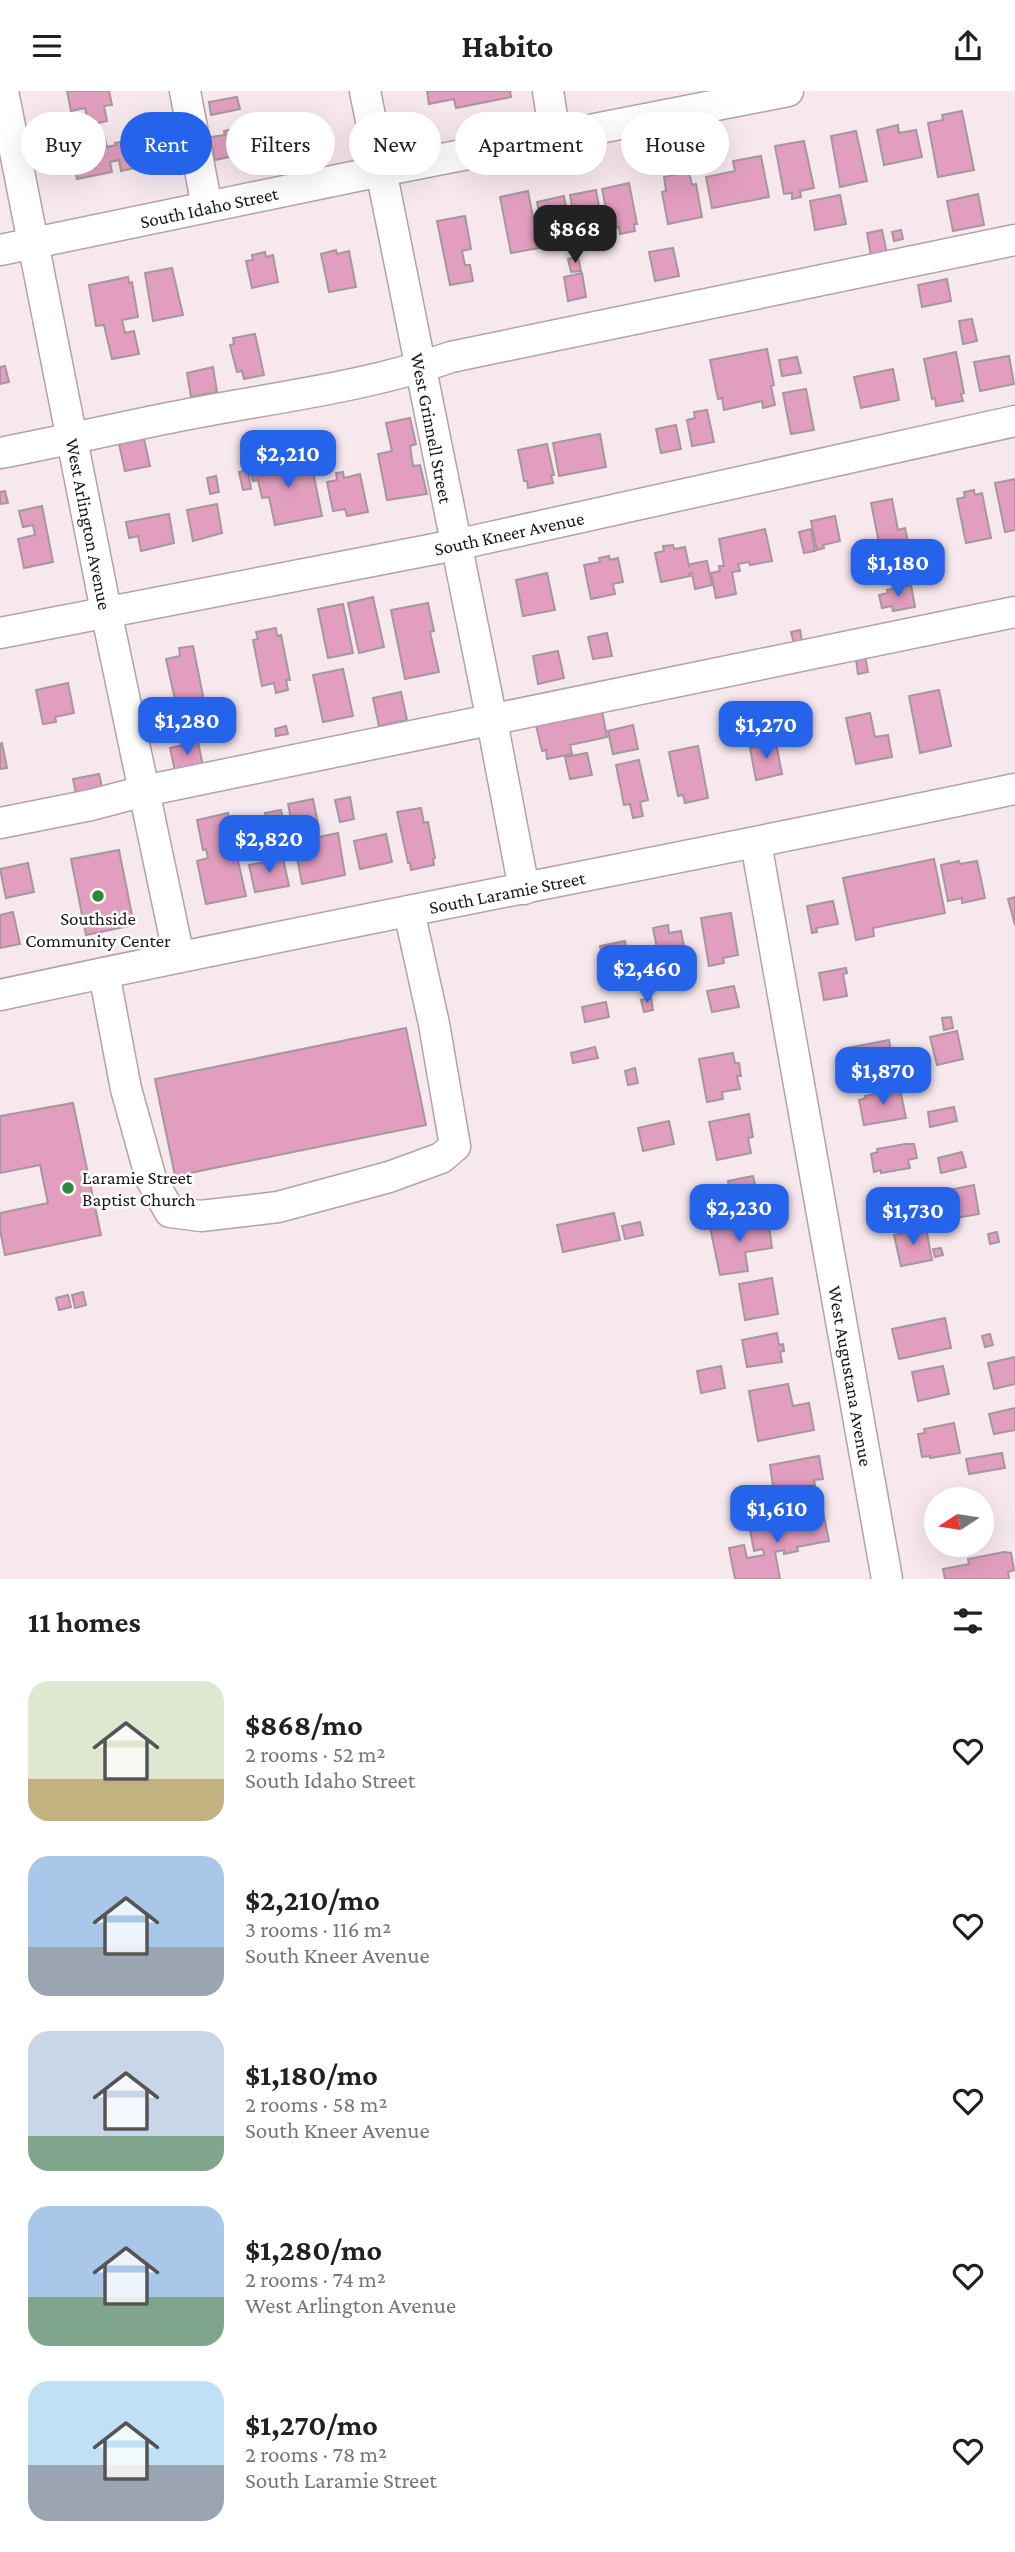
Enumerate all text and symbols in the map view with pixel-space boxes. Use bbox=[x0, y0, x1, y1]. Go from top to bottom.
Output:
icon: menu bbox=[28, 27, 66, 65]
icon: share bbox=[949, 27, 987, 65]
text: Habito bbox=[461, 28, 554, 64]
chip: Buy bbox=[21, 112, 106, 175]
chip: Rent bbox=[120, 112, 212, 175]
chip: Filters bbox=[226, 112, 335, 175]
chip: New bbox=[349, 112, 441, 175]
chip: Apartment bbox=[455, 112, 607, 175]
chip: House bbox=[621, 112, 729, 175]
street label: South Idaho Street bbox=[138, 182, 281, 232]
pin: $868 bbox=[534, 205, 616, 265]
text: $868 bbox=[550, 215, 600, 241]
street label: West Grinnell Street bbox=[407, 351, 457, 506]
pin: $2,210 bbox=[231, 431, 345, 490]
street label: West Arlington Avenue bbox=[62, 436, 115, 612]
text: $2,210 bbox=[256, 440, 320, 466]
street label: South Kneer Avenue bbox=[432, 507, 586, 560]
pin: $1,180 bbox=[841, 539, 955, 599]
text: $1,180 bbox=[867, 549, 929, 575]
pin: $1,280 bbox=[130, 697, 244, 757]
pin: $1,270 bbox=[709, 701, 823, 761]
text: $1,280 bbox=[154, 707, 220, 733]
text: $1,270 bbox=[735, 711, 797, 737]
pin: $2,820 bbox=[212, 815, 326, 875]
text: $2,820 bbox=[235, 825, 303, 851]
street label: South Laramie Street bbox=[427, 867, 588, 918]
marker: Southside Community Center bbox=[90, 888, 106, 904]
place label: Southside Community Center bbox=[25, 908, 171, 951]
pin: $2,460 bbox=[590, 946, 704, 1005]
text: $2,460 bbox=[613, 955, 681, 981]
pin: $1,870 bbox=[826, 1047, 940, 1107]
text: $1,870 bbox=[851, 1057, 915, 1083]
place label: Laramie Street Baptist Church bbox=[82, 1167, 196, 1210]
marker: Laramie Street Baptist Church bbox=[60, 1180, 76, 1196]
pin: $2,230 bbox=[682, 1185, 796, 1244]
pin: $1,730 bbox=[856, 1187, 970, 1247]
text: $2,230 bbox=[706, 1194, 772, 1220]
text: $1,730 bbox=[882, 1197, 944, 1223]
street label: West Augustana Avenue bbox=[824, 1284, 877, 1468]
pin: $1,610 bbox=[720, 1485, 834, 1545]
north arrow bbox=[924, 1487, 994, 1557]
map controls bbox=[924, 1487, 994, 1557]
text: $1,610 bbox=[746, 1495, 808, 1521]
icon: filters bbox=[949, 1602, 987, 1640]
text: 11 homes bbox=[28, 1605, 141, 1638]
text: $868/mo bbox=[245, 1708, 363, 1741]
icon: home bbox=[84, 1709, 168, 1793]
icon: heart bbox=[949, 1732, 987, 1770]
text: 2 rooms · 52 m² bbox=[245, 1741, 385, 1767]
text: South Idaho Street bbox=[245, 1767, 415, 1793]
text: $2,210/mo bbox=[245, 1883, 380, 1916]
icon: home bbox=[84, 1884, 168, 1968]
icon: heart bbox=[949, 1907, 987, 1945]
text: 3 rooms · 116 m² bbox=[245, 1916, 391, 1942]
text: South Kneer Avenue bbox=[245, 1942, 430, 1968]
text: $1,180/mo bbox=[245, 2058, 378, 2091]
icon: home bbox=[84, 2059, 168, 2143]
icon: heart bbox=[949, 2082, 987, 2120]
text: 2 rooms · 58 m² bbox=[245, 2091, 387, 2117]
text: South Kneer Avenue bbox=[245, 2117, 430, 2143]
text: $1,280/mo bbox=[245, 2233, 382, 2266]
icon: home bbox=[84, 2234, 168, 2318]
icon: heart bbox=[949, 2257, 987, 2295]
text: 2 rooms · 74 m² bbox=[245, 2266, 386, 2292]
text: West Arlington Avenue bbox=[245, 2292, 456, 2318]
text: $1,270/mo bbox=[245, 2408, 378, 2441]
icon: home bbox=[84, 2409, 168, 2493]
icon: heart bbox=[949, 2432, 987, 2470]
text: 2 rooms · 78 m² bbox=[245, 2441, 387, 2467]
text: South Laramie Street bbox=[245, 2467, 437, 2493]

